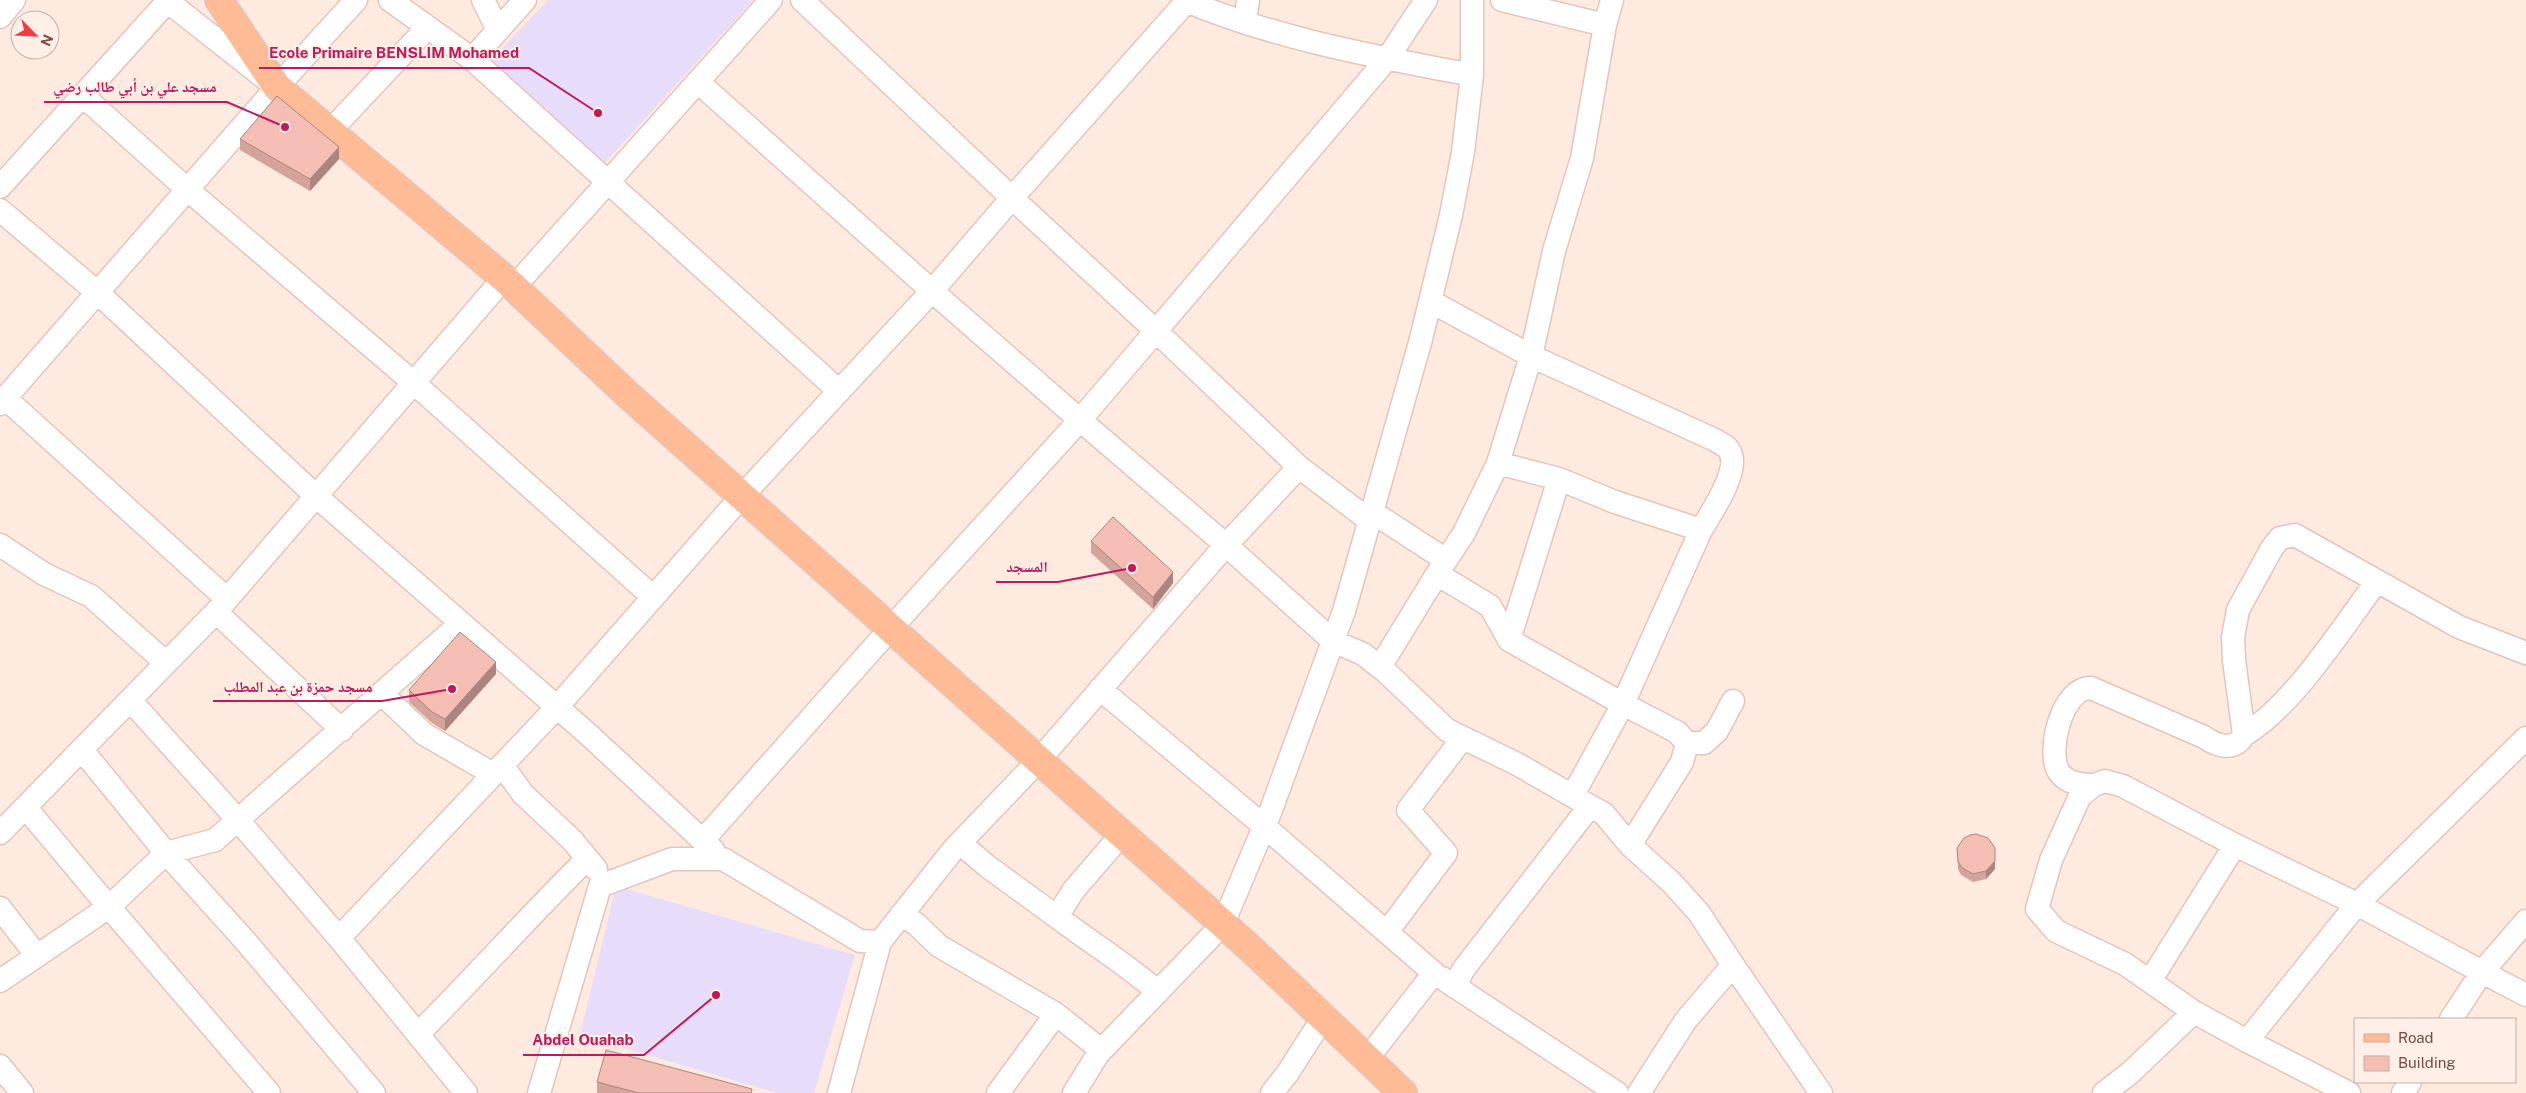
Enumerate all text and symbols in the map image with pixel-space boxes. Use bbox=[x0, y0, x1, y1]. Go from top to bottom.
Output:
north arrow bbox=[10, 10, 60, 60]
text: N bbox=[37, 32, 56, 49]
callout: Ecole Primaire BENSLIM Mohamed bbox=[259, 38, 529, 68]
text: Ecole Primaire BENSLIM Mohamed bbox=[269, 44, 519, 61]
callout: مسجد علي بن أبي طالب رضي bbox=[44, 72, 227, 102]
text: مسجد علي بن أبي طالب رضي bbox=[53, 78, 217, 99]
callout: المسجد bbox=[996, 552, 1058, 582]
text: المسجد bbox=[1006, 558, 1048, 575]
callout: مسجد حمزة بن عبد المطلب bbox=[213, 671, 382, 701]
text: مسجد حمزة بن عبد المطلب bbox=[223, 678, 373, 696]
legend bbox=[2354, 1018, 2516, 1083]
callout: Abdel Ouahab bbox=[523, 1025, 644, 1055]
text: Road bbox=[2398, 1029, 2434, 1046]
text: Abdel Ouahab bbox=[532, 1031, 634, 1048]
text: Building bbox=[2398, 1054, 2456, 1071]

